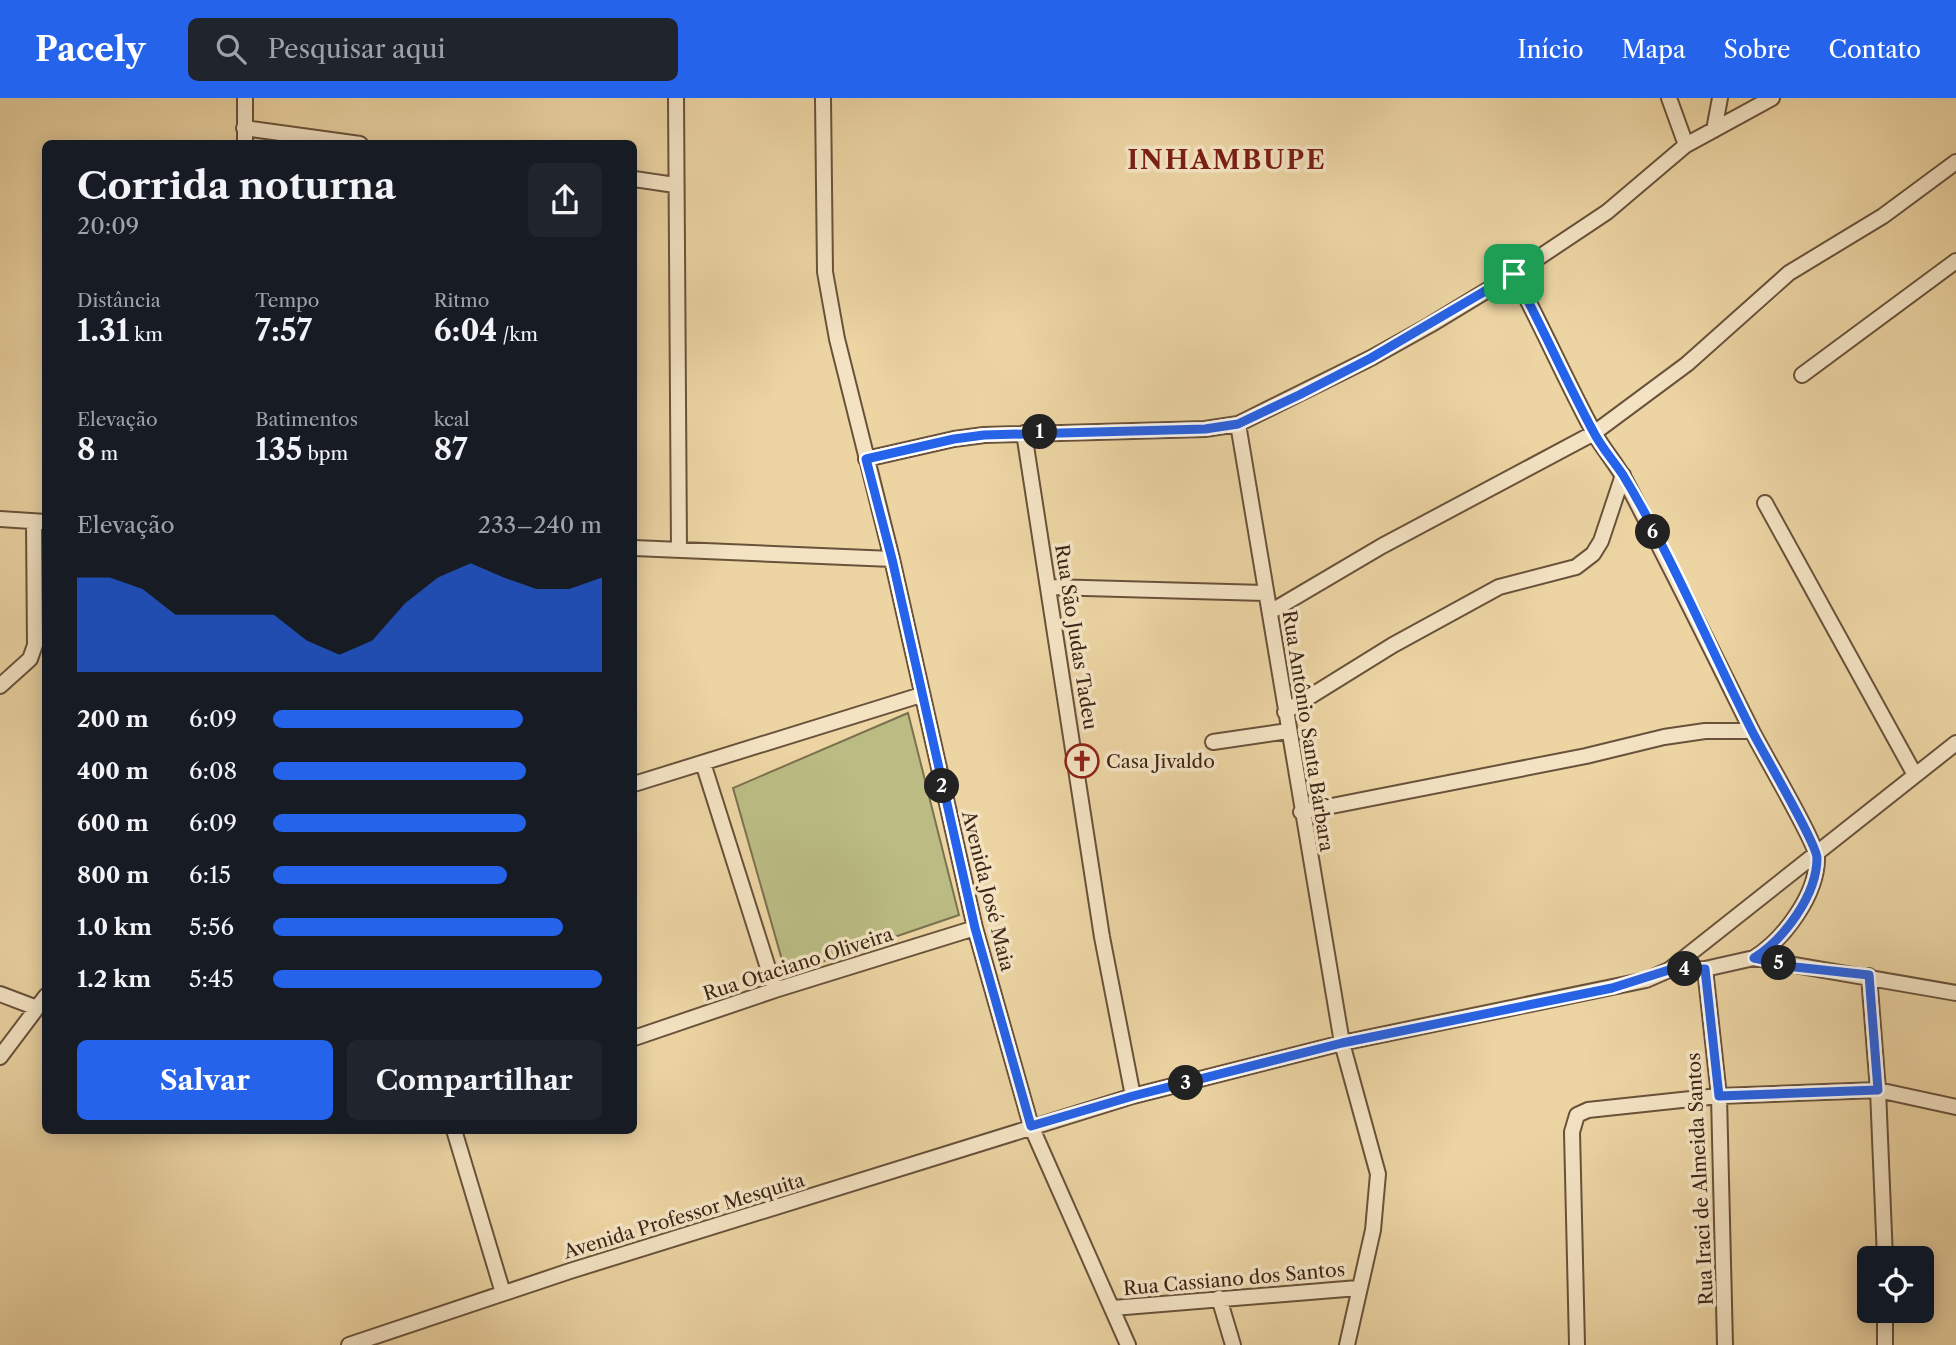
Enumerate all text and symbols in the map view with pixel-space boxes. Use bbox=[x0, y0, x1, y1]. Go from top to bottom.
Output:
search box bbox=[188, 18, 678, 81]
text: Pacely bbox=[35, 29, 146, 70]
icon: search bbox=[212, 30, 250, 68]
text: Pesquisar aqui bbox=[268, 33, 445, 65]
text: Início bbox=[1517, 35, 1583, 64]
text: Mapa bbox=[1621, 35, 1686, 64]
text: Sobre bbox=[1724, 35, 1790, 64]
text: Contato bbox=[1828, 35, 1921, 64]
district label: INHAMBUPE bbox=[1127, 144, 1327, 176]
text: Corrida noturna bbox=[77, 162, 396, 209]
button: share bbox=[528, 163, 602, 237]
text: 20:09 bbox=[77, 212, 139, 240]
pin bbox=[1484, 244, 1544, 304]
icon: arrive bbox=[1495, 255, 1533, 293]
text: Distância bbox=[77, 289, 161, 312]
text: Tempo bbox=[255, 289, 319, 312]
text: Ritmo bbox=[434, 289, 489, 312]
text: 1.31 bbox=[77, 312, 129, 349]
text: 7:57 bbox=[255, 312, 312, 349]
text: 6:04 bbox=[434, 312, 497, 349]
text: km bbox=[129, 323, 163, 346]
text: /km bbox=[497, 323, 538, 346]
text: Elevação bbox=[77, 408, 158, 431]
text: Batimentos bbox=[255, 408, 358, 431]
text: kcal bbox=[434, 408, 470, 431]
pin: 1 bbox=[1023, 414, 1058, 450]
text: 1 bbox=[1035, 420, 1044, 443]
text: 8 bbox=[77, 431, 95, 468]
text: 135 bbox=[255, 431, 302, 468]
text: 87 bbox=[434, 431, 468, 468]
text: m bbox=[95, 442, 118, 465]
text: bpm bbox=[302, 442, 348, 465]
text: Elevação bbox=[77, 511, 175, 539]
text: 233–240 m bbox=[478, 511, 602, 539]
pin: 6 bbox=[1636, 514, 1670, 550]
text: 6 bbox=[1647, 520, 1658, 543]
street label: Rua São Judas Tadeu bbox=[1050, 543, 1102, 732]
street label: Rua Antônio Santa Bárbara bbox=[1278, 609, 1338, 853]
text: 200 m bbox=[77, 705, 149, 733]
text: 6:09 bbox=[189, 705, 237, 733]
church icon: Casa Jivaldo bbox=[1063, 742, 1101, 780]
place label: Casa Jivaldo bbox=[1106, 750, 1215, 773]
text: 400 m bbox=[77, 757, 149, 785]
text: 6:08 bbox=[189, 757, 237, 785]
pin: 2 bbox=[925, 768, 960, 804]
text: 2 bbox=[936, 774, 947, 797]
street label: Avenida José Maia bbox=[957, 807, 1019, 974]
text: 600 m bbox=[77, 809, 149, 837]
text: 6:09 bbox=[189, 809, 237, 837]
text: 800 m bbox=[77, 861, 149, 889]
text: 6:15 bbox=[189, 861, 231, 889]
text: 1.0 km bbox=[77, 913, 152, 941]
text: 5:56 bbox=[189, 913, 234, 941]
street label: Rua Otaciano Oliveira bbox=[700, 922, 896, 1006]
pin: 5 bbox=[1762, 946, 1796, 980]
text: 5 bbox=[1773, 951, 1784, 974]
pin: 4 bbox=[1668, 952, 1702, 986]
text: 4 bbox=[1679, 957, 1690, 980]
text: 1.2 km bbox=[77, 965, 151, 993]
text: 5:45 bbox=[189, 965, 234, 993]
button: Salvar bbox=[77, 1040, 333, 1120]
button: Compartilhar bbox=[347, 1040, 602, 1120]
street label: Rua Iraci de Almeida Santos bbox=[1682, 1052, 1718, 1306]
pin: 3 bbox=[1168, 1066, 1204, 1100]
text: 3 bbox=[1180, 1071, 1191, 1094]
street label: Avenida Professor Mesquita bbox=[560, 1168, 807, 1264]
map controls bbox=[1857, 1246, 1934, 1323]
button: locate bbox=[1857, 1246, 1934, 1323]
street label: Rua Cassiano dos Santos bbox=[1122, 1258, 1346, 1300]

